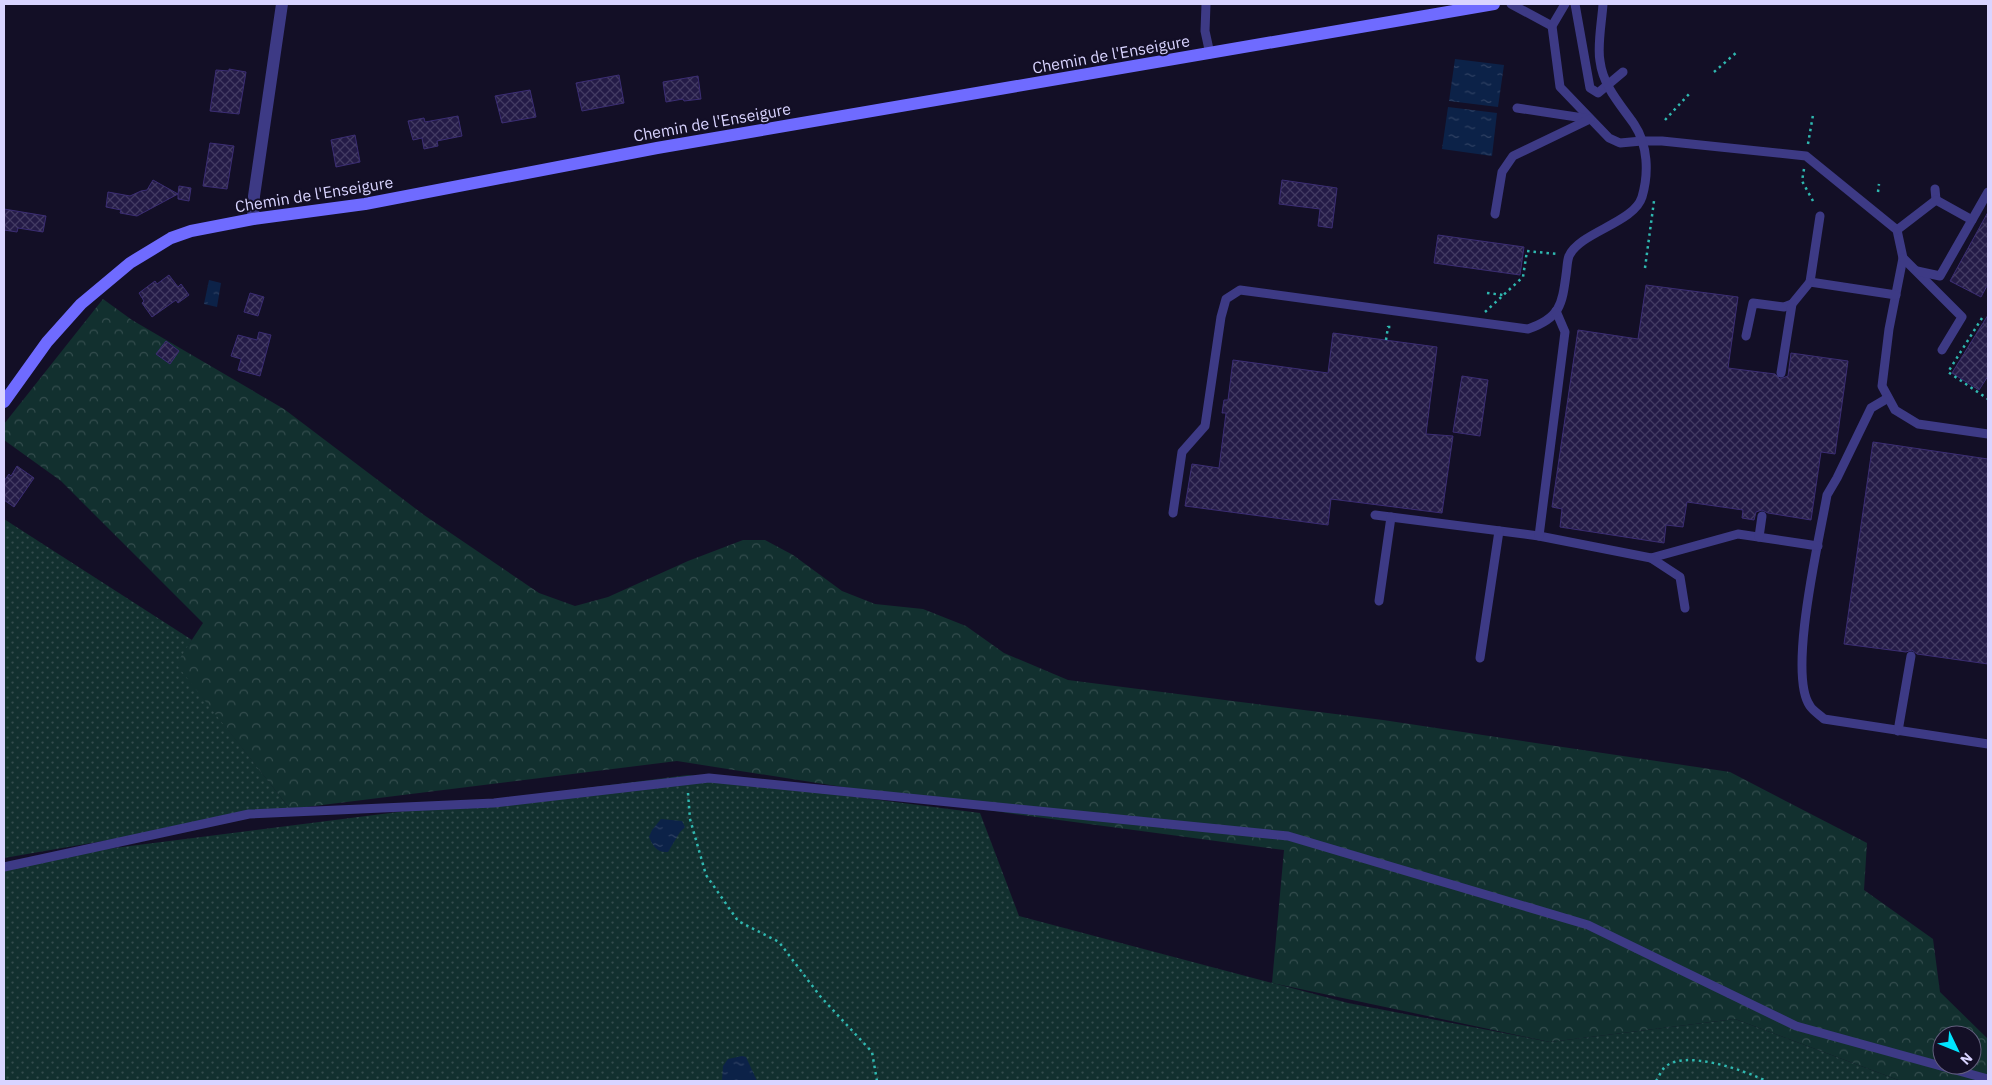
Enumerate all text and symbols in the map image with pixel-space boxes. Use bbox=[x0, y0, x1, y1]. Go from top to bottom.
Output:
street label: Chemin de l'Enseigure bbox=[1031, 30, 1192, 78]
street label: Chemin de l'Enseigure bbox=[632, 98, 793, 146]
street label: Chemin de l'Enseigure bbox=[234, 172, 395, 216]
north arrow bbox=[1932, 1025, 1982, 1075]
text: N bbox=[1956, 1049, 1977, 1069]

